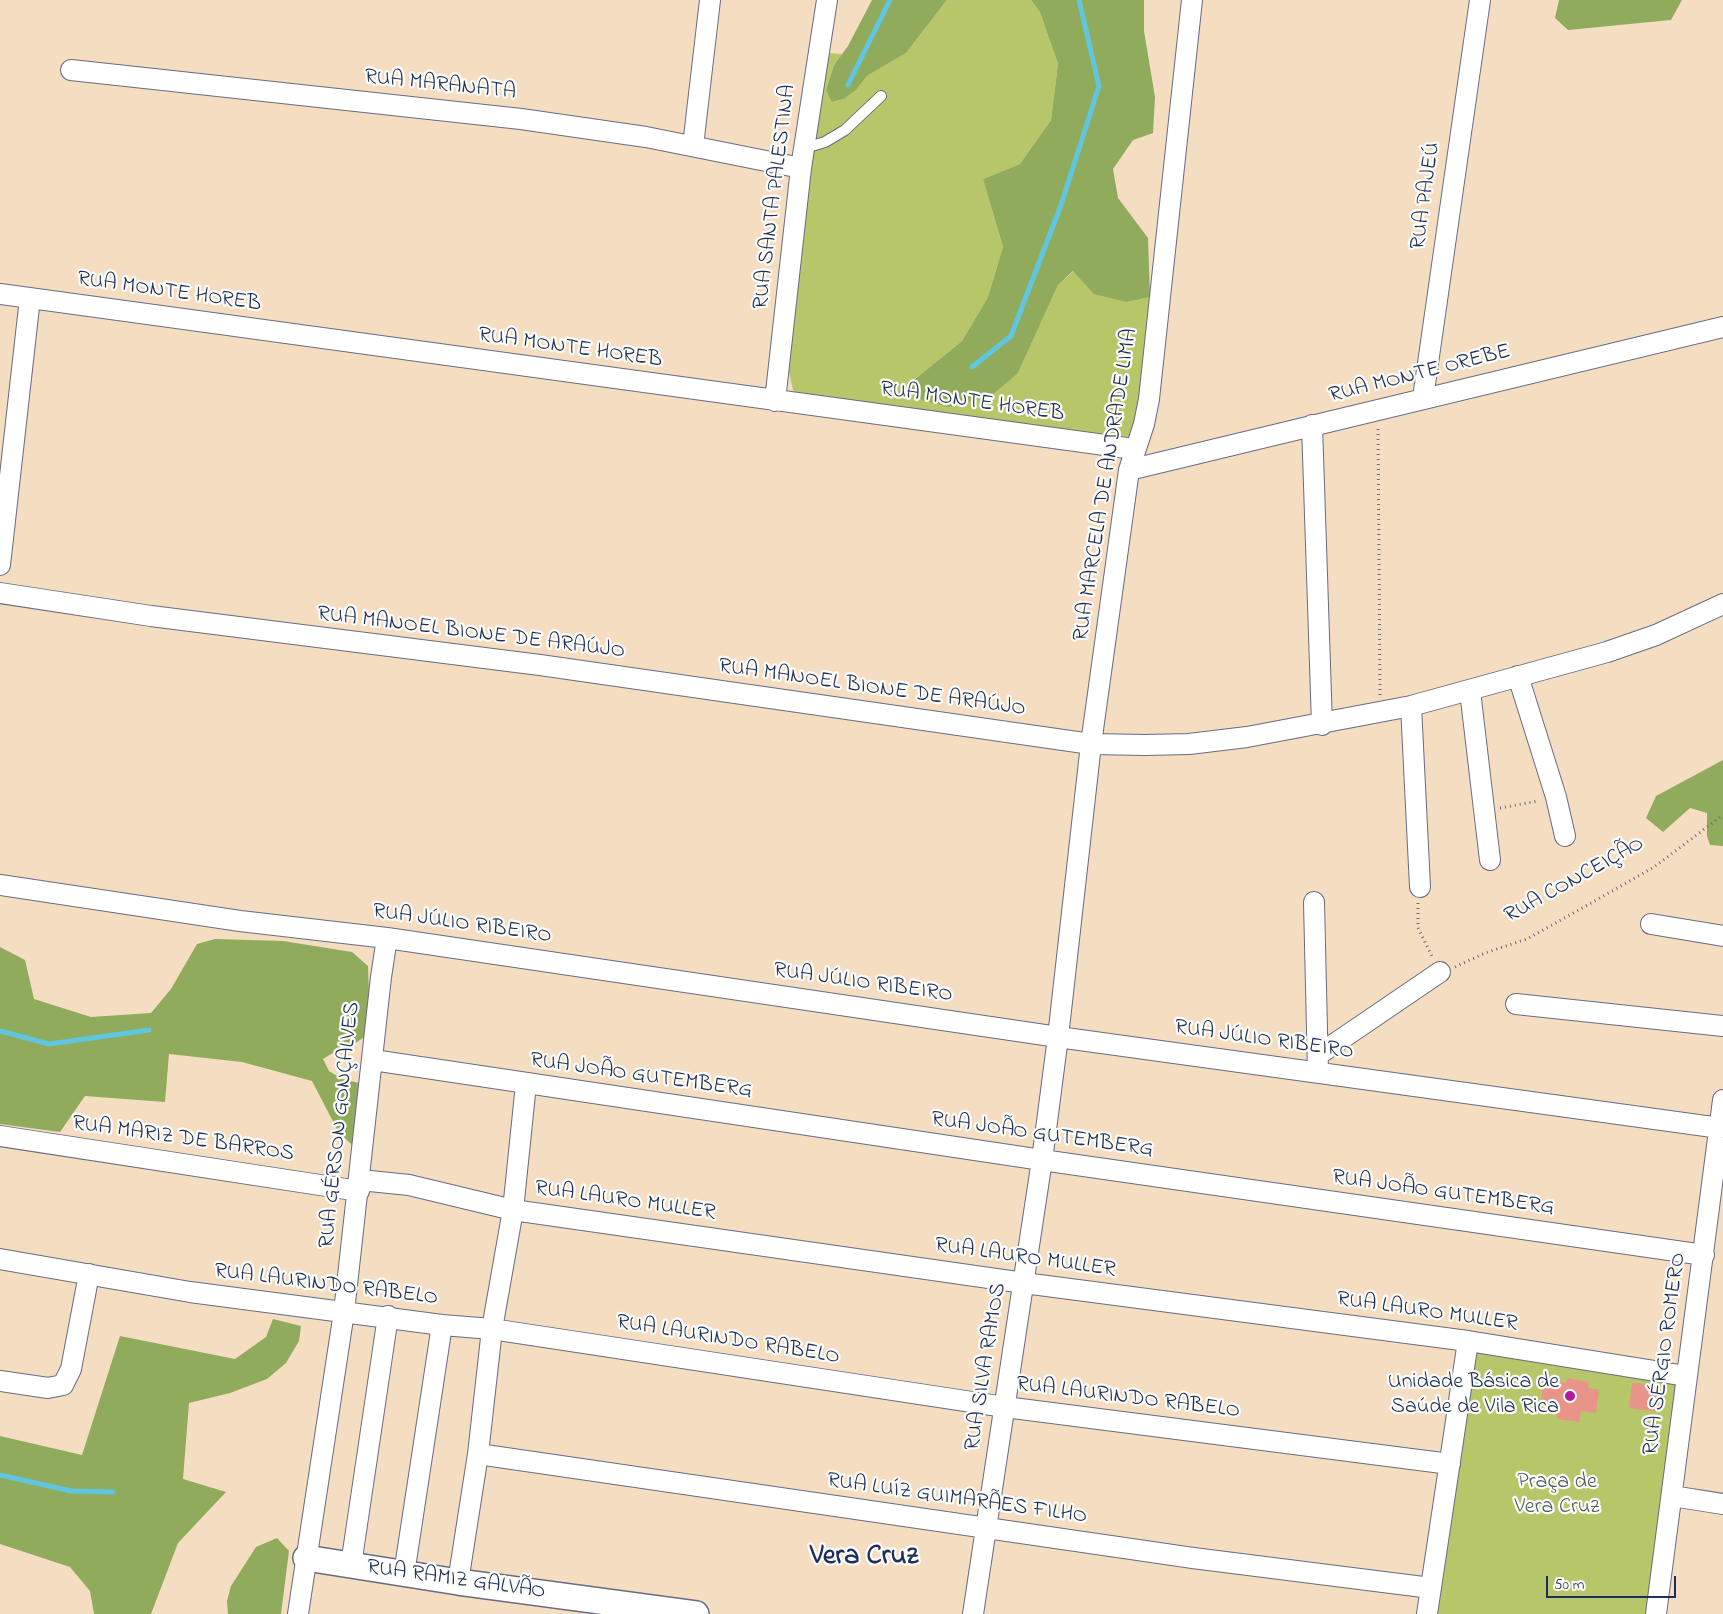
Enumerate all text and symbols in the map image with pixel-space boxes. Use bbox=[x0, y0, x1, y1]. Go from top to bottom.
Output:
street label: RUA MARANATA bbox=[363, 65, 517, 107]
street label: RUA SANTA PALESTINA bbox=[749, 83, 803, 311]
street label: RUA PAJEÚ bbox=[1406, 141, 1448, 251]
street label: RUA MONTE HOREB bbox=[75, 267, 263, 319]
street label: RUA MONTE HOREB bbox=[476, 323, 664, 375]
street label: RUA MARCELA DE ANDRADE LIMA bbox=[1069, 327, 1145, 643]
street label: RUA MONTE OREBE bbox=[1327, 340, 1513, 410]
street label: RUA MONTE HOREB bbox=[878, 377, 1066, 429]
street label: RUA MANOEL BIONE DE ARAÚJO bbox=[316, 602, 626, 666]
street label: RUA MANOEL BIONE DE ARAÚJO bbox=[717, 654, 1027, 724]
street label: RUA CONCEIÇÃO bbox=[1501, 832, 1649, 930]
street label: RUA JÚLIO RIBEIRO bbox=[371, 899, 553, 951]
street label: RUA JÚLIO RIBEIRO bbox=[772, 958, 954, 1010]
street label: RUA GÉRSON GONÇALVES bbox=[315, 1001, 367, 1249]
street label: RUA JÚLIO RIBEIRO bbox=[1173, 1015, 1355, 1067]
street label: RUA JOÃO GUTEMBERG bbox=[528, 1048, 754, 1106]
street label: RUA JOÃO GUTEMBERG bbox=[929, 1107, 1155, 1165]
street label: RUA MARIZ DE BARROS bbox=[70, 1111, 296, 1169]
street label: RUA JOÃO GUTEMBERG bbox=[1330, 1165, 1556, 1223]
street label: RUA LAURO MULLER bbox=[533, 1176, 717, 1228]
street label: RUA LAURO MULLER bbox=[933, 1233, 1117, 1285]
street label: RUA SÉRGIO ROMERO bbox=[1639, 1251, 1693, 1457]
street label: RUA LAURINDO RABELO bbox=[213, 1259, 439, 1313]
street label: RUA SILVA RAMOS bbox=[961, 1281, 1013, 1453]
street label: RUA LAURO MULLER bbox=[1335, 1287, 1519, 1339]
street label: RUA LAURINDO RABELO bbox=[615, 1310, 841, 1372]
place label: Unidade Básica de Saúde de Vila Rica bbox=[1388, 1370, 1559, 1422]
street label: RUA LAURINDO RABELO bbox=[1015, 1372, 1241, 1426]
marker: Unidade Básica de Saúde de Vila Rica bbox=[1563, 1389, 1577, 1403]
street label: RUA LUÍZ GUIMARÃES FILHO bbox=[825, 1469, 1089, 1531]
park label: Praça de Vera Cruz bbox=[1514, 1470, 1600, 1522]
district label: Vera Cruz bbox=[810, 1541, 918, 1575]
street label: RUA RAMIZ GALVÃO bbox=[365, 1555, 547, 1607]
scale bar bbox=[1548, 1566, 1678, 1598]
text: 50 m bbox=[1554, 1574, 1584, 1596]

